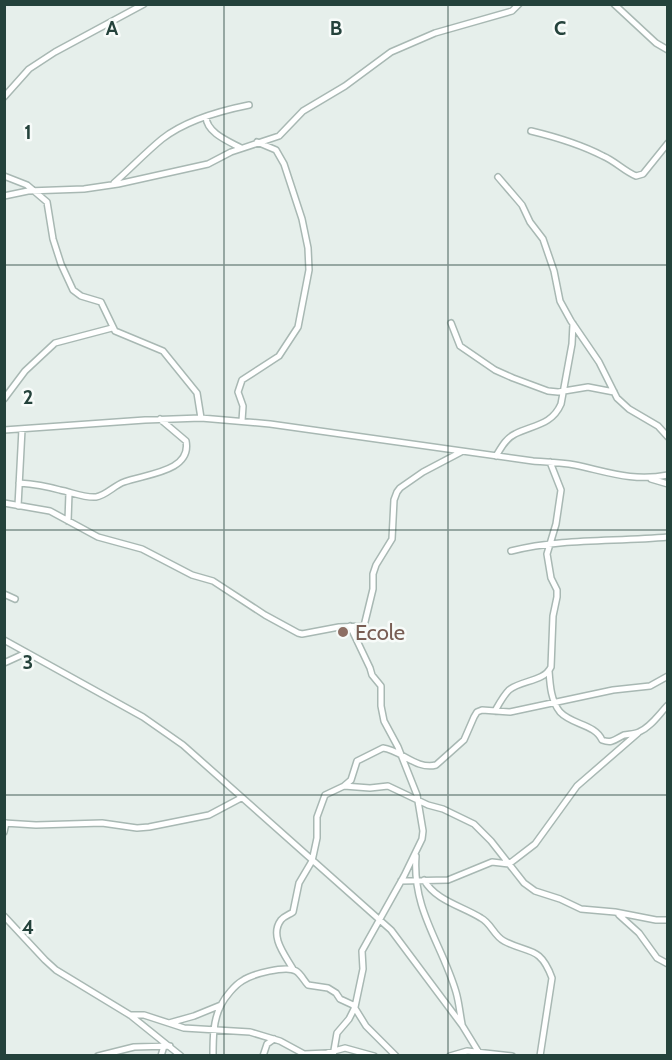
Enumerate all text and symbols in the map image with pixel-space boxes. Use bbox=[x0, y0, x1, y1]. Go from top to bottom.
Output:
text: A bbox=[106, 16, 119, 40]
text: B bbox=[330, 16, 342, 40]
text: C bbox=[554, 16, 566, 40]
text: 1 bbox=[24, 120, 32, 144]
text: 2 bbox=[23, 385, 33, 409]
place label: Ecole bbox=[355, 619, 405, 646]
marker: Ecole bbox=[336, 625, 350, 639]
text: 3 bbox=[23, 650, 33, 674]
text: 4 bbox=[22, 915, 34, 939]

